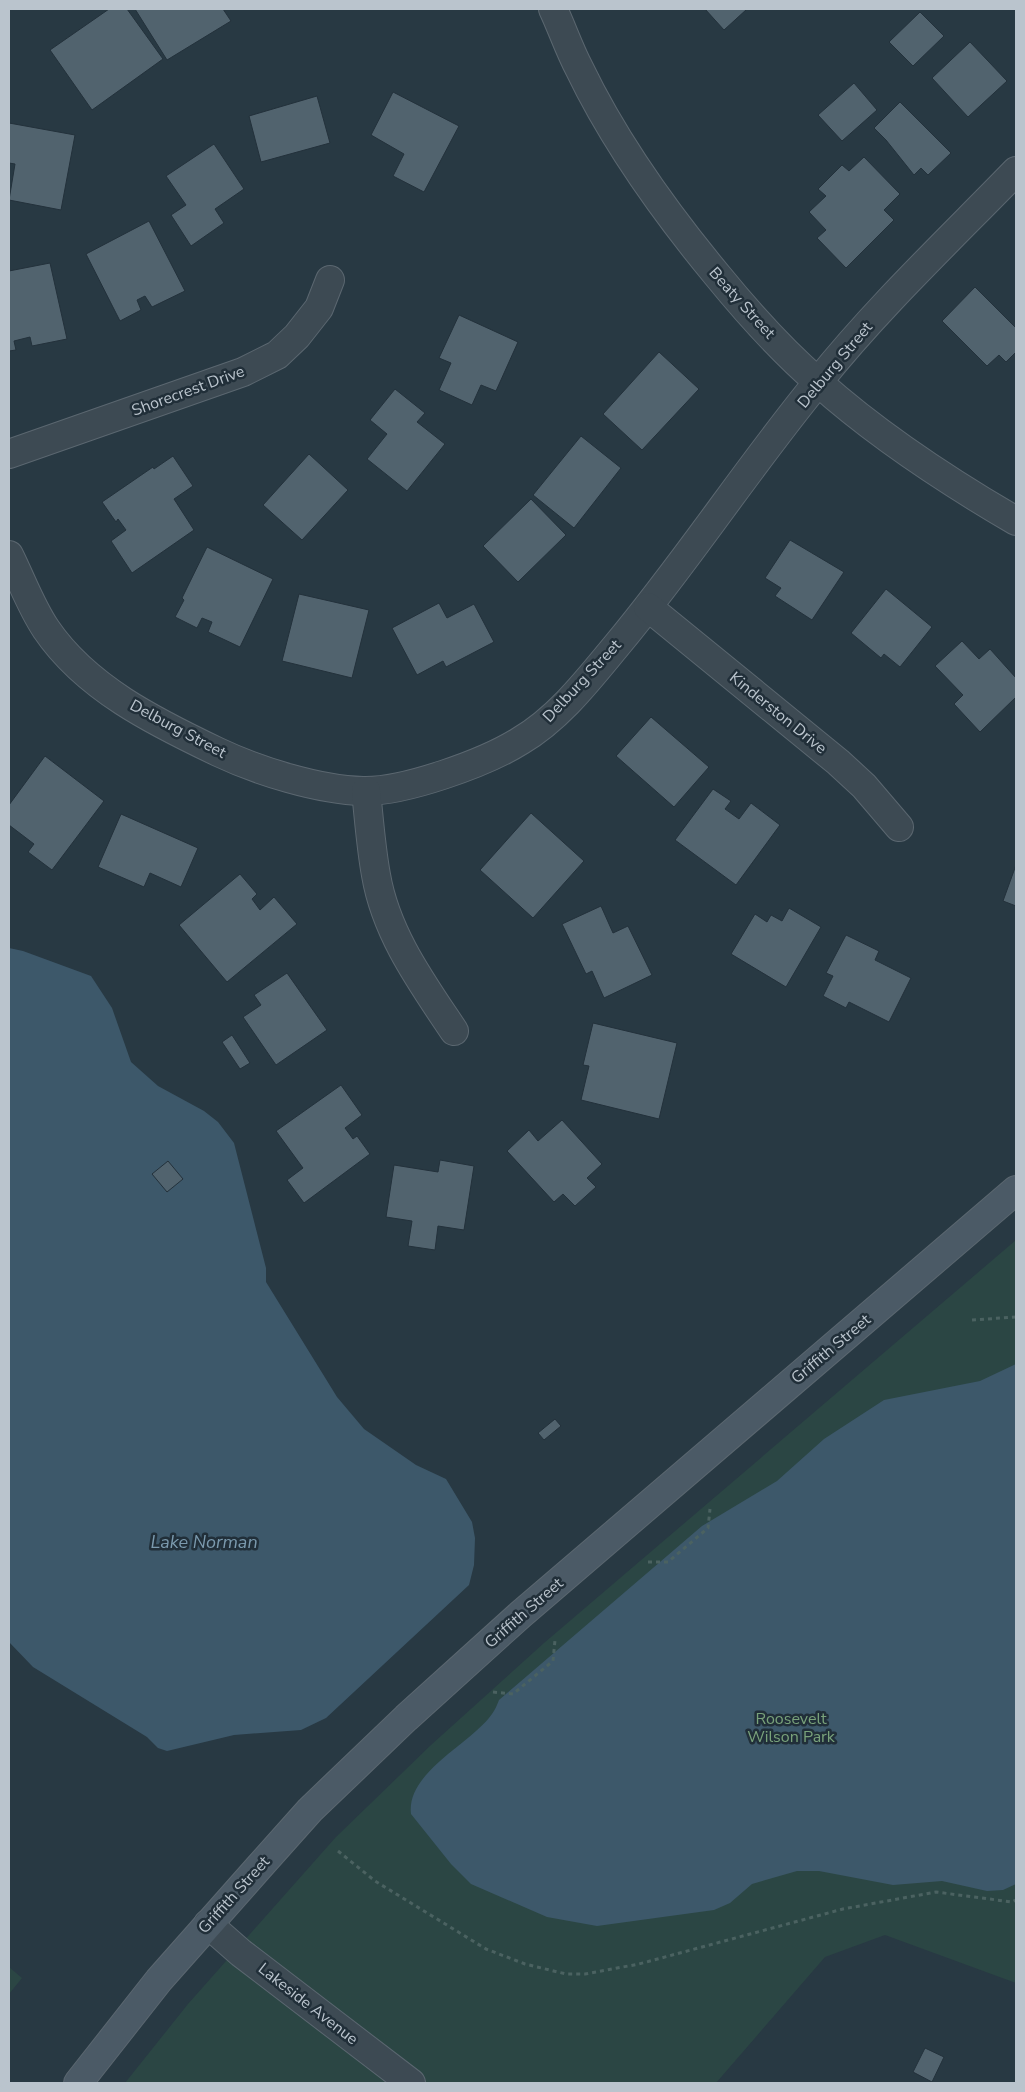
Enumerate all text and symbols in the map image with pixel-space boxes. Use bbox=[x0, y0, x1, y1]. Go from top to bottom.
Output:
street label: Beaty Street bbox=[704, 262, 780, 344]
street label: Delburg Street bbox=[792, 317, 878, 413]
street label: Shorecrest Drive bbox=[128, 360, 248, 422]
street label: Delburg Street bbox=[538, 634, 627, 727]
street label: Kinderston Drive bbox=[725, 667, 831, 759]
street label: Delburg Street bbox=[126, 694, 230, 764]
street label: Griffith Street bbox=[787, 1309, 876, 1389]
water label: Lake Norman bbox=[150, 1530, 258, 1554]
street label: Griffith Street bbox=[480, 1572, 568, 1653]
park label: Roosevelt Wilson Park bbox=[747, 1708, 836, 1748]
street label: Griffith Street bbox=[193, 1851, 275, 1939]
street label: Lakeside Avenue bbox=[253, 1958, 363, 2050]

